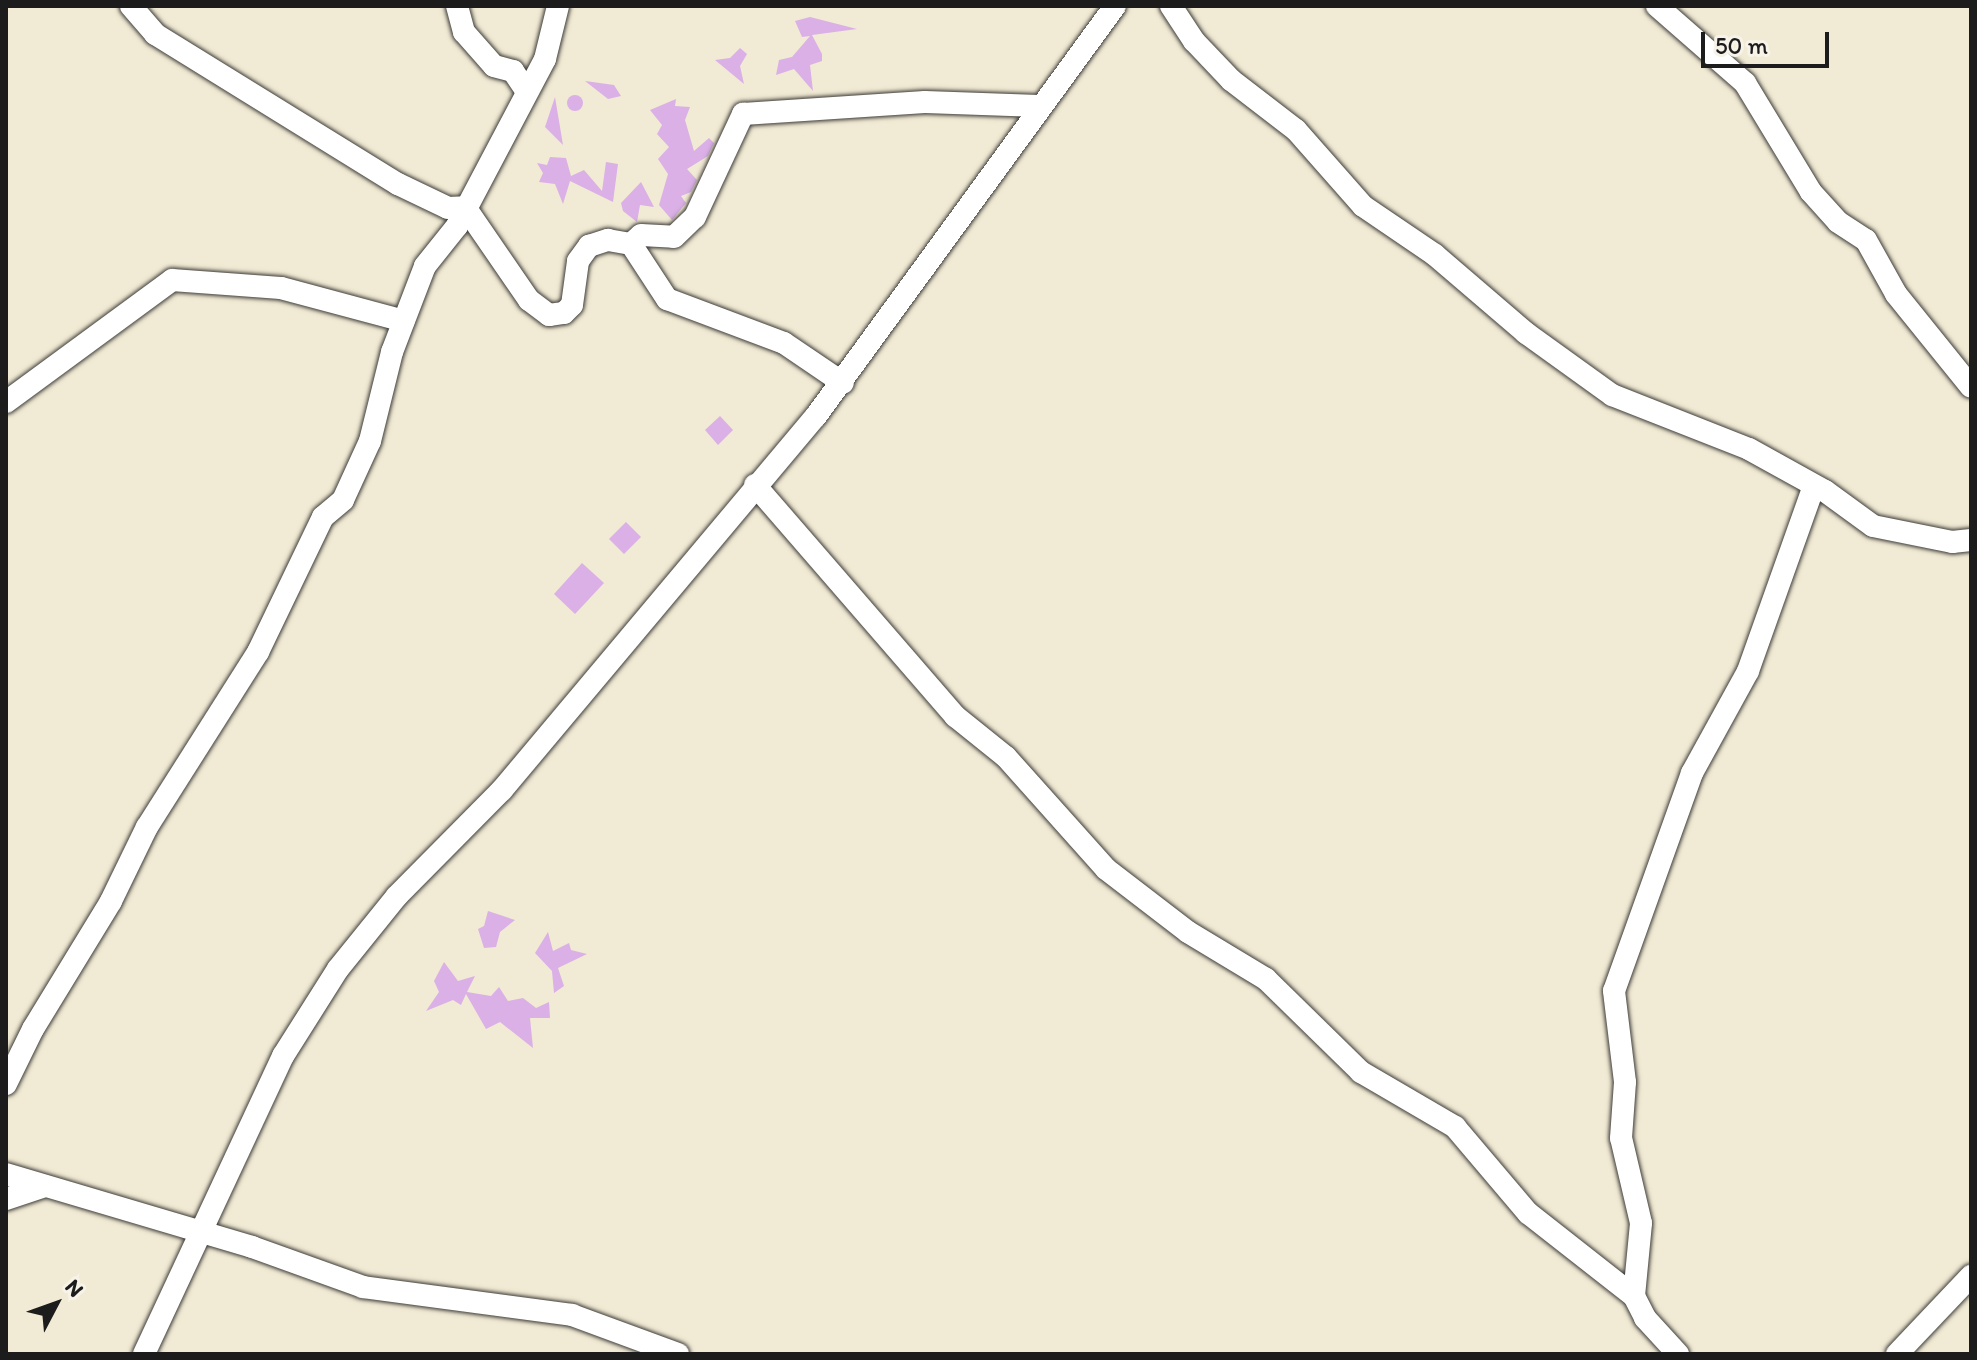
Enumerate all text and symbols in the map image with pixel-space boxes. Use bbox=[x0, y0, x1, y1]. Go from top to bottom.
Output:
scale bar bbox=[1705, 16, 1833, 66]
text: 50 m bbox=[1715, 31, 1768, 60]
north arrow bbox=[16, 1264, 96, 1344]
text: N bbox=[59, 1273, 90, 1302]

